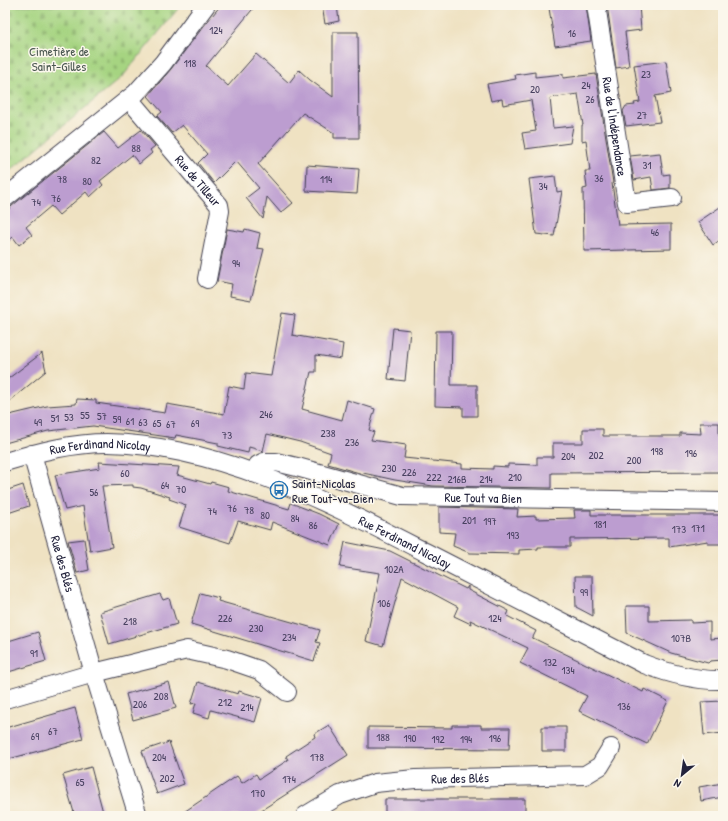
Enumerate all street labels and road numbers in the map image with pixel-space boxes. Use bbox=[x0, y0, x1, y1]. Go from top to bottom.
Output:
street label: Rue de l'Indépendance bbox=[598, 76, 632, 177]
street label: Rue de Tilleur bbox=[171, 151, 225, 210]
street label: Rue Ferdinand Nicolay bbox=[48, 434, 152, 459]
street label: Rue Tout va Bien bbox=[445, 488, 522, 507]
street label: Rue Ferdinand Nicolay bbox=[356, 511, 455, 573]
street label: Rue des Blés bbox=[47, 533, 80, 594]
street label: Rue des Blés bbox=[431, 768, 489, 788]

